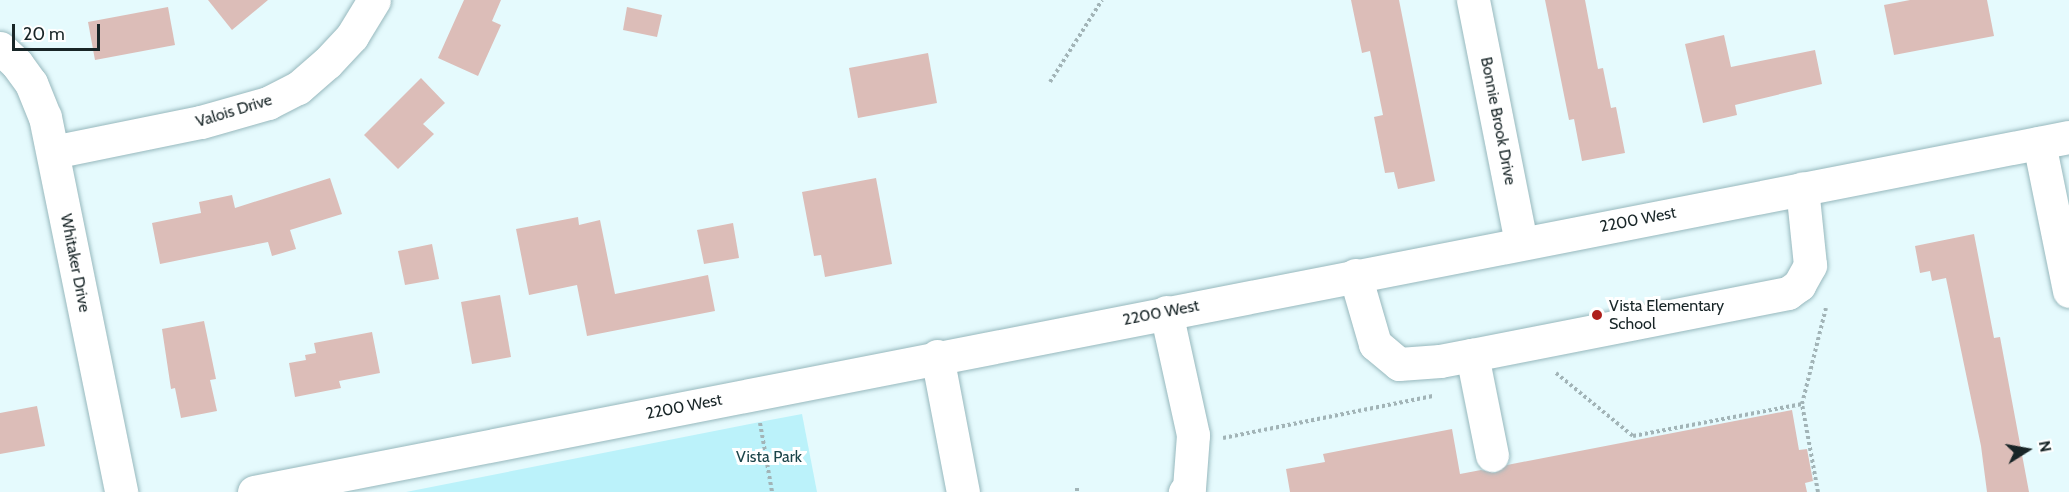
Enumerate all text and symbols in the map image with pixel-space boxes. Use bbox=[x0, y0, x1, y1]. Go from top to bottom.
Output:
scale bar bbox=[15, 12, 104, 50]
text: 20 m bbox=[23, 23, 65, 45]
street label: Bonnie Brook Drive bbox=[1476, 55, 1520, 187]
street label: Valois Drive bbox=[194, 90, 274, 132]
street label: 2200 West bbox=[1598, 203, 1678, 237]
street label: Whitaker Drive bbox=[56, 212, 94, 314]
street label: 2200 West bbox=[1121, 296, 1201, 330]
place label: Vista Elementary School bbox=[1609, 296, 1724, 334]
marker: Vista Elementary School bbox=[1590, 308, 1604, 322]
street label: 2200 West bbox=[644, 390, 724, 424]
north arrow bbox=[1997, 420, 2057, 480]
text: N bbox=[2035, 439, 2056, 454]
park label: Vista Park bbox=[736, 447, 802, 467]

